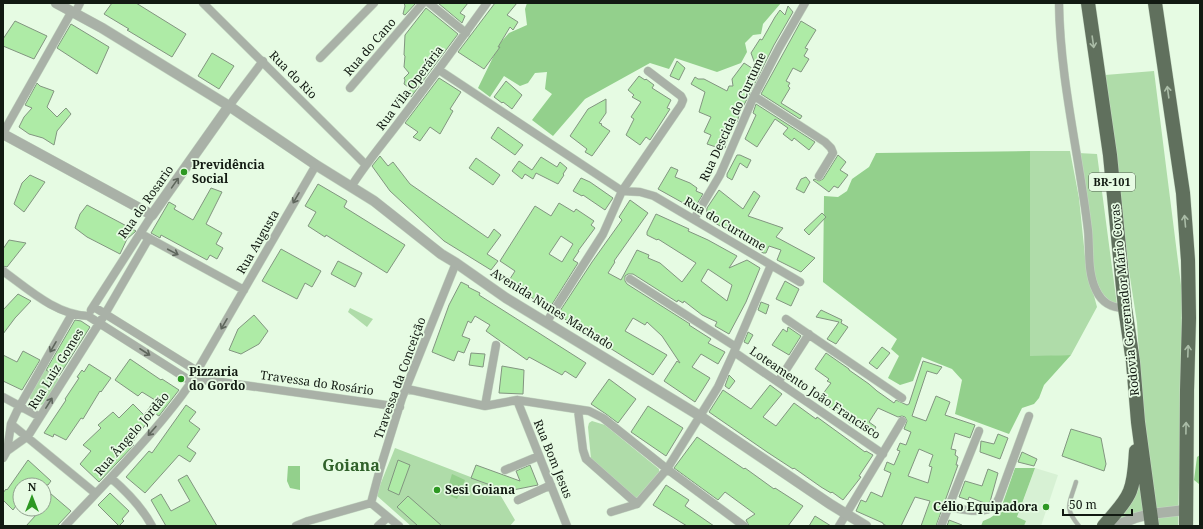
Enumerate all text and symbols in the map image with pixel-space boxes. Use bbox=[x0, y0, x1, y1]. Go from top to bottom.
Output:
street label: Rua do Cano bbox=[340, 14, 400, 79]
one-way arrow bbox=[1089, 35, 1097, 48]
street label: Rua Vila Operária bbox=[372, 42, 447, 134]
street label: Rua do Rio bbox=[266, 47, 321, 102]
street label: Rua Descida do Curtume bbox=[695, 49, 770, 184]
one-way arrow bbox=[1164, 86, 1172, 99]
place label: Previdência Social bbox=[192, 156, 265, 187]
street label: Rua do Rosario bbox=[114, 161, 177, 242]
marker: Previdência Social bbox=[179, 167, 189, 177]
road number: BR-101 bbox=[1089, 173, 1135, 191]
one-way arrow bbox=[170, 178, 179, 189]
one-way arrow bbox=[292, 192, 300, 204]
street label: Rua do Curtume bbox=[681, 192, 770, 255]
street label: Rodovia Governador Mário Covas bbox=[1106, 203, 1143, 397]
street label: Rua Augusta bbox=[232, 206, 283, 277]
one-way arrow bbox=[1181, 215, 1189, 228]
one-way arrow bbox=[167, 248, 179, 256]
street label: Avenida Nunes Machado bbox=[488, 264, 617, 353]
street label: Travessa da Conceição bbox=[370, 314, 430, 441]
one-way arrow bbox=[220, 318, 228, 330]
street label: Rua Luiz Gomes bbox=[24, 325, 87, 412]
one-way arrow bbox=[49, 341, 57, 353]
street label: Loteamento João Francisco bbox=[746, 342, 884, 443]
one-way arrow bbox=[1184, 345, 1192, 358]
one-way arrow bbox=[139, 348, 151, 356]
place label: Pizzaria do Gordo bbox=[189, 363, 245, 394]
street label: Travessa do Rosário bbox=[259, 366, 375, 399]
marker: Pizzaria do Gordo bbox=[176, 374, 186, 384]
street label: Rua Ângelo Jordão bbox=[90, 388, 173, 479]
one-way arrow bbox=[45, 397, 53, 409]
street label: Rua Bom Jesus bbox=[530, 417, 577, 501]
one-way arrow bbox=[1182, 422, 1190, 435]
one-way arrow bbox=[148, 426, 157, 436]
district label: Goiana bbox=[322, 454, 380, 476]
north arrow bbox=[12, 477, 52, 517]
text: N bbox=[28, 479, 37, 494]
place label: Sesi Goiana bbox=[445, 481, 515, 498]
marker: Sesi Goiana bbox=[432, 485, 442, 495]
scale bar bbox=[1063, 491, 1132, 517]
text: 50 m bbox=[1069, 496, 1097, 513]
place label: Célio Equipadora bbox=[933, 498, 1038, 515]
marker: Célio Equipadora bbox=[1041, 502, 1051, 512]

